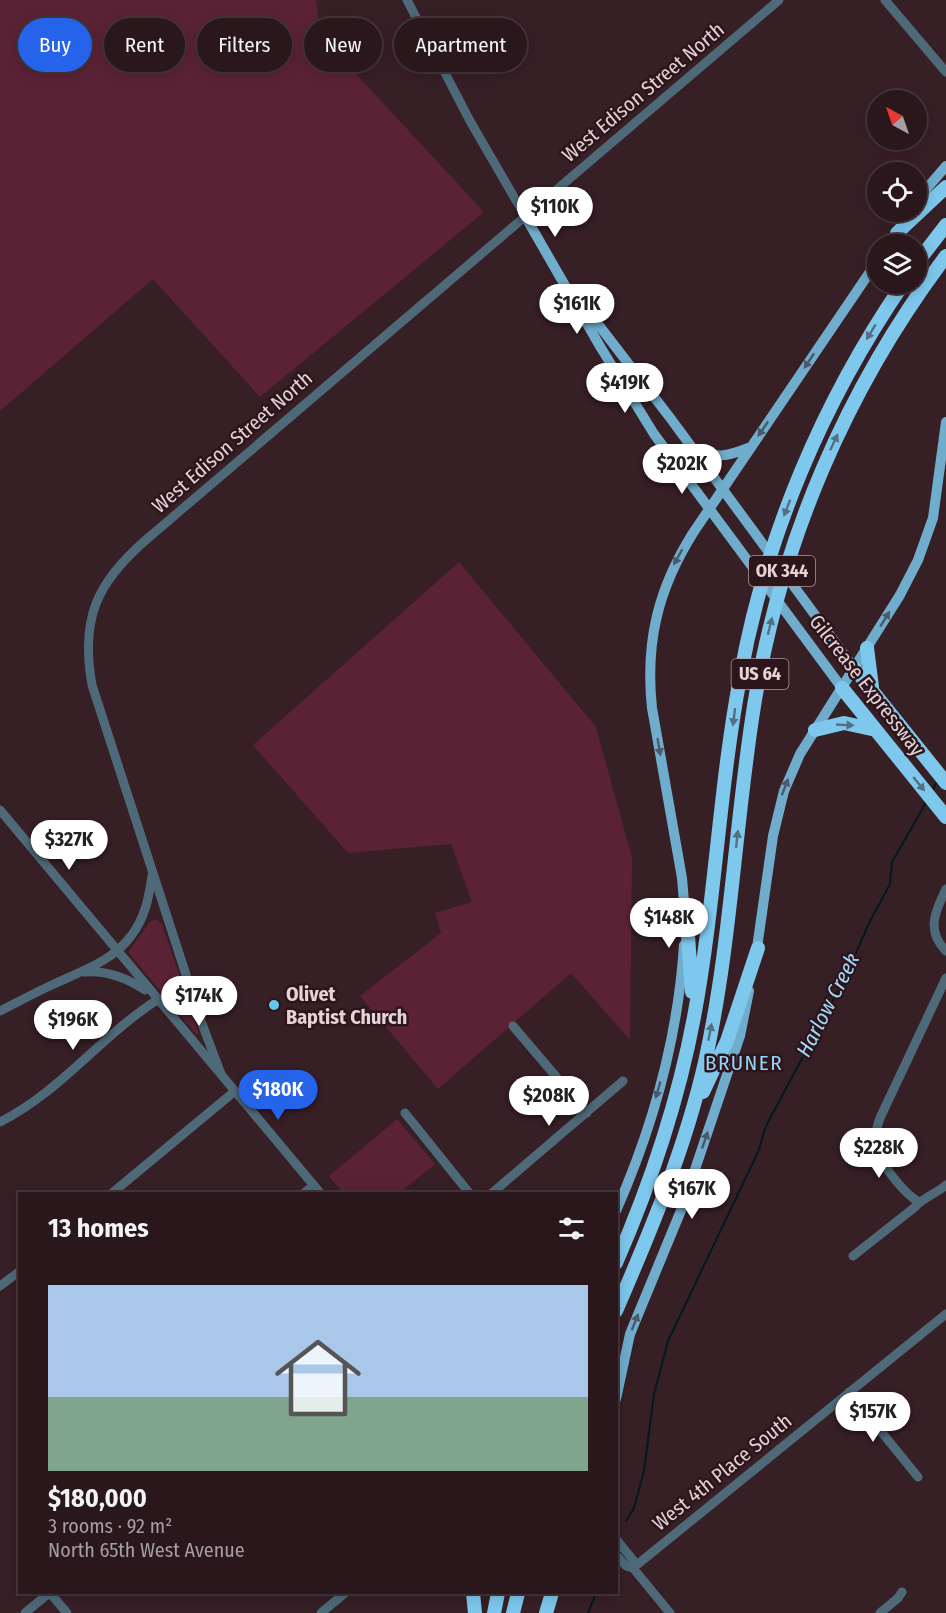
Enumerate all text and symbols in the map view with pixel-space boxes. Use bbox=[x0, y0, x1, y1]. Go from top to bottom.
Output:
street label: West Edison Street North bbox=[557, 17, 729, 167]
chip: Buy bbox=[18, 18, 92, 72]
chip: Rent bbox=[104, 18, 185, 72]
chip: Filters bbox=[197, 18, 292, 72]
chip: New bbox=[304, 18, 382, 72]
chip: Apartment bbox=[394, 18, 527, 72]
north arrow bbox=[867, 90, 927, 150]
map controls bbox=[867, 90, 927, 294]
button: locate bbox=[867, 162, 927, 222]
pin: $110K bbox=[513, 187, 597, 238]
text: $110K bbox=[531, 194, 579, 218]
button: layers bbox=[867, 234, 927, 294]
pin: $161K bbox=[535, 284, 619, 335]
text: $161K bbox=[553, 291, 601, 315]
one-way arrow bbox=[866, 324, 877, 340]
one-way arrow bbox=[804, 353, 815, 369]
pin: $419K bbox=[583, 363, 667, 414]
street label: West Edison Street North bbox=[147, 366, 317, 518]
text: $419K bbox=[600, 370, 650, 394]
one-way arrow bbox=[757, 421, 769, 437]
one-way arrow bbox=[830, 434, 839, 451]
pin: $202K bbox=[640, 444, 724, 495]
text: $202K bbox=[657, 451, 707, 475]
one-way arrow bbox=[782, 499, 792, 517]
one-way arrow bbox=[673, 549, 683, 566]
road number: OK 344 bbox=[749, 556, 815, 586]
street label: Gilcrease Expressway bbox=[805, 610, 930, 760]
one-way arrow bbox=[880, 611, 891, 627]
one-way arrow bbox=[766, 617, 776, 635]
road number: US 64 bbox=[732, 659, 789, 689]
one-way arrow bbox=[729, 707, 738, 726]
one-way arrow bbox=[836, 720, 855, 729]
one-way arrow bbox=[655, 737, 664, 756]
one-way arrow bbox=[913, 777, 925, 792]
one-way arrow bbox=[781, 778, 791, 796]
pin: $327K bbox=[27, 820, 111, 871]
text: $327K bbox=[45, 827, 93, 851]
one-way arrow bbox=[733, 830, 742, 849]
pin: $148K bbox=[627, 898, 711, 949]
text: $148K bbox=[644, 905, 694, 929]
water label: Harlow Creek bbox=[791, 949, 865, 1061]
pin: $174K bbox=[157, 976, 241, 1027]
place label: Olivet Baptist Church bbox=[286, 982, 407, 1029]
text: $174K bbox=[175, 983, 223, 1007]
marker: Olivet Baptist Church bbox=[267, 998, 281, 1012]
pin: $196K bbox=[31, 1000, 115, 1051]
text: $196K bbox=[48, 1007, 98, 1031]
one-way arrow bbox=[706, 1023, 715, 1042]
district label: BRUNER bbox=[705, 1050, 783, 1076]
pin: $180K bbox=[236, 1070, 320, 1121]
pin: $208K bbox=[507, 1076, 591, 1127]
text: $180K bbox=[253, 1077, 303, 1101]
one-way arrow bbox=[653, 1081, 663, 1099]
text: $208K bbox=[523, 1083, 575, 1107]
pin: $228K bbox=[837, 1128, 921, 1179]
one-way arrow bbox=[701, 1131, 710, 1149]
text: $228K bbox=[854, 1135, 904, 1159]
pin: $167K bbox=[650, 1169, 734, 1220]
text: $167K bbox=[668, 1176, 716, 1200]
icon: filters bbox=[555, 1212, 588, 1245]
text: 13 homes bbox=[48, 1213, 149, 1244]
one-way arrow bbox=[630, 1312, 640, 1330]
icon: home bbox=[264, 1324, 372, 1432]
pin: $157K bbox=[831, 1392, 915, 1443]
text: $157K bbox=[849, 1399, 897, 1423]
street label: West 4th Place South bbox=[648, 1409, 796, 1535]
text: $180,000 bbox=[48, 1483, 147, 1514]
text: 3 rooms · 92 m² bbox=[48, 1514, 172, 1538]
text: North 65th West Avenue bbox=[48, 1538, 245, 1562]

